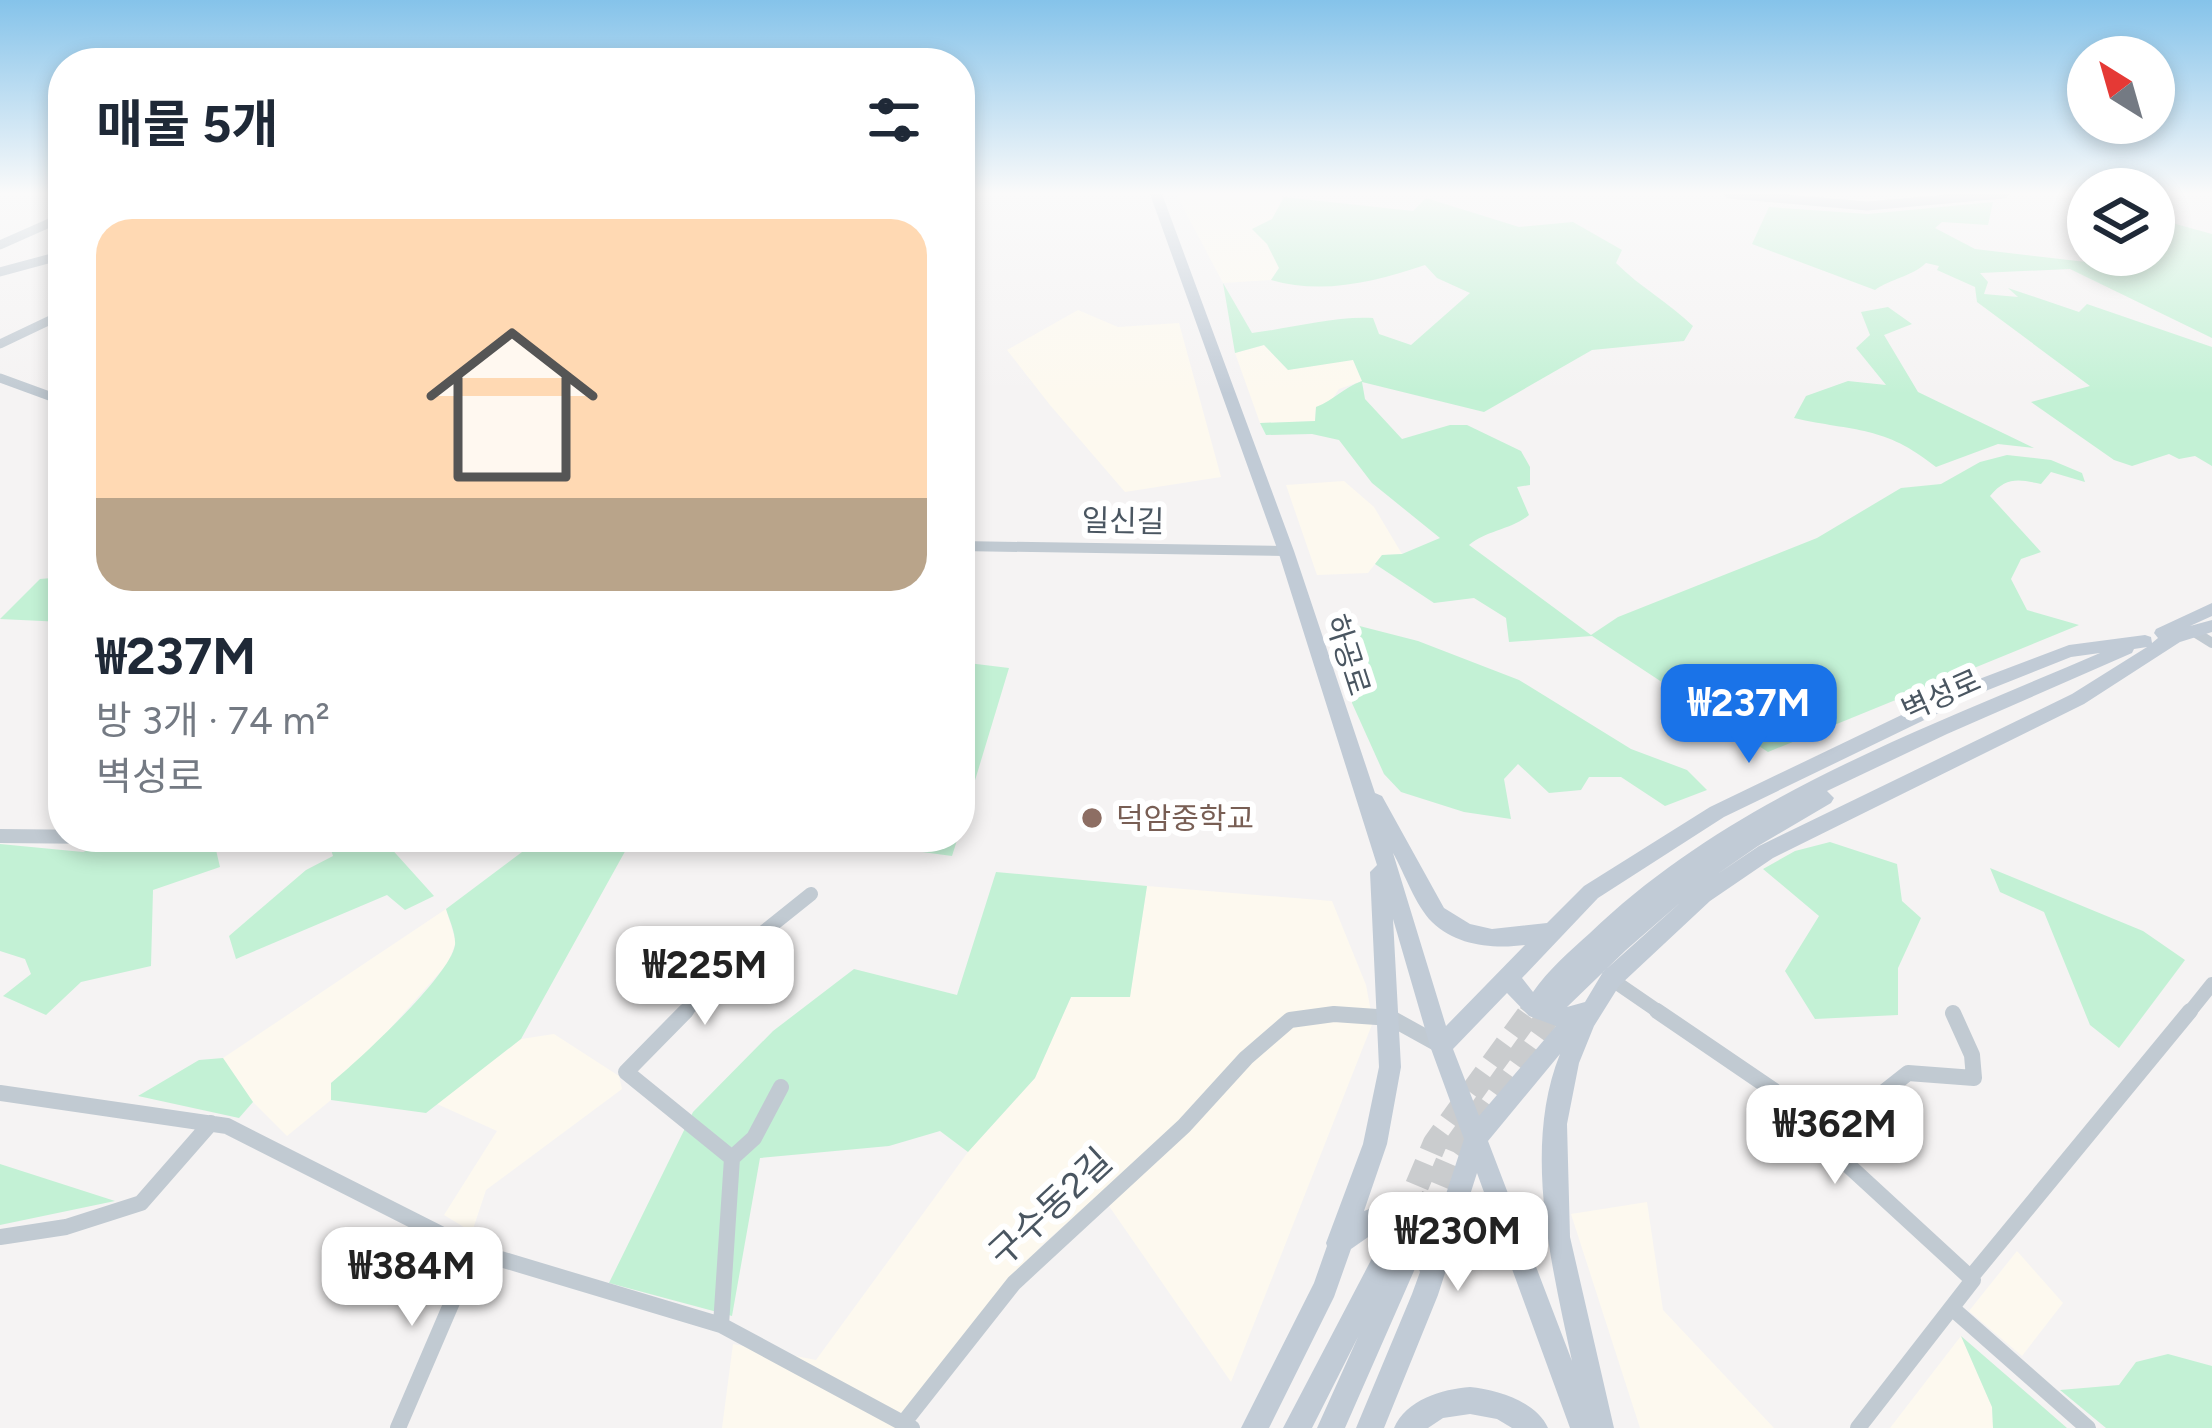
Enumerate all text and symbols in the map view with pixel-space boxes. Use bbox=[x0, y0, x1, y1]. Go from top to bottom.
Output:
north arrow bbox=[2067, 36, 2175, 144]
map controls bbox=[2067, 36, 2175, 276]
icon: filters bbox=[861, 87, 927, 153]
text: 매물 5개 bbox=[96, 94, 279, 155]
button: layers bbox=[2067, 168, 2175, 276]
icon: home bbox=[404, 297, 620, 513]
street label: 일신길 bbox=[1081, 502, 1165, 540]
street label: 하공로 bbox=[1318, 610, 1378, 700]
text: ₩237M bbox=[96, 626, 256, 687]
street label: 벽성로 bbox=[1896, 661, 1986, 729]
pin: ₩237M bbox=[1665, 664, 1833, 766]
text: ₩237M bbox=[1688, 679, 1810, 726]
text: 방 3개 · 74 m² bbox=[96, 697, 330, 744]
text: 벽성로 bbox=[96, 753, 204, 800]
place label: 덕암중학교 bbox=[1116, 800, 1254, 837]
marker: 덕암중학교 bbox=[1079, 805, 1105, 831]
pin: ₩225M bbox=[621, 926, 789, 1028]
text: ₩225M bbox=[643, 941, 767, 988]
pin: ₩362M bbox=[1751, 1085, 1919, 1187]
text: ₩362M bbox=[1773, 1100, 1897, 1147]
street label: 구수동2길 bbox=[980, 1139, 1120, 1275]
pin: ₩230M bbox=[1374, 1192, 1542, 1294]
text: ₩230M bbox=[1395, 1207, 1521, 1254]
pin: ₩384M bbox=[328, 1227, 496, 1329]
text: ₩384M bbox=[349, 1242, 475, 1289]

